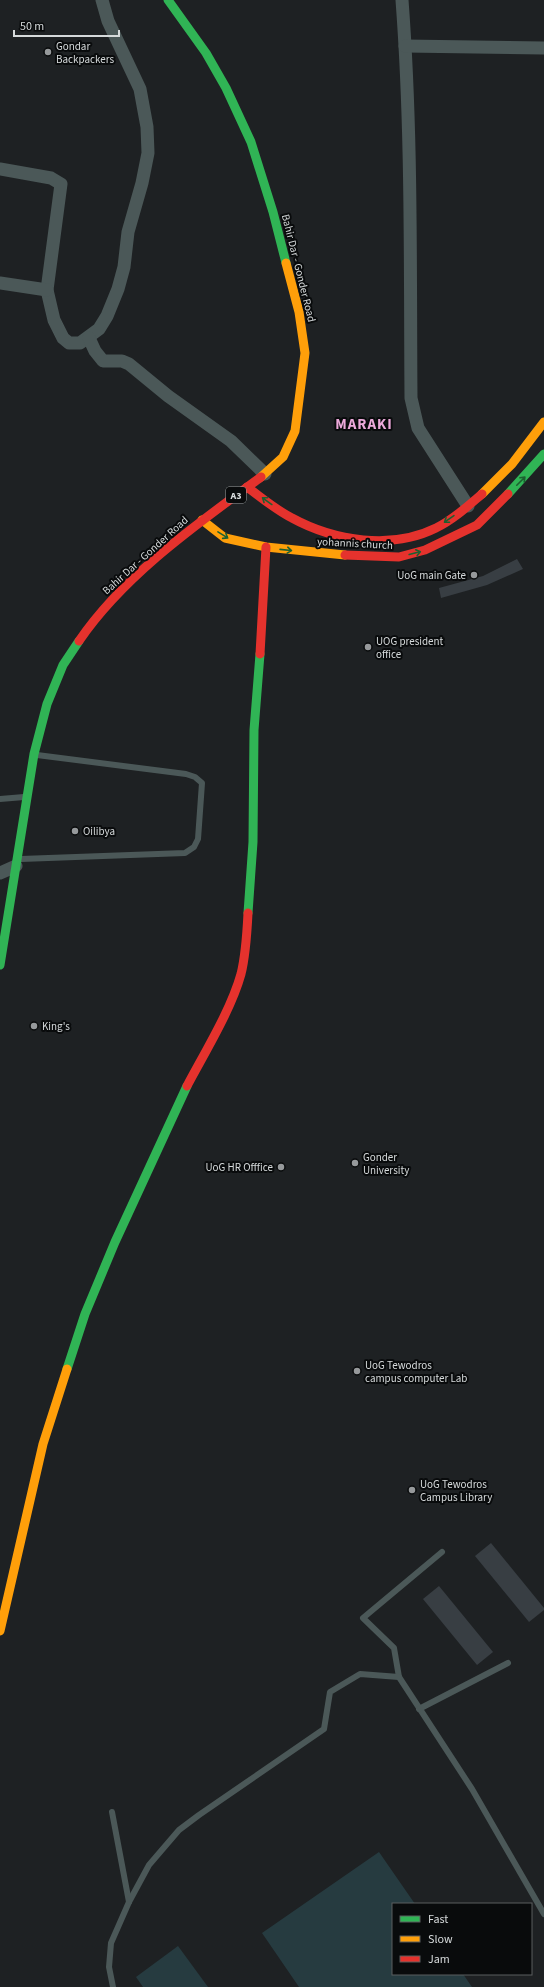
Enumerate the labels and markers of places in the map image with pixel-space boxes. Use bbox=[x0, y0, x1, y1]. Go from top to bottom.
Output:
place label: Gondar Backpackers bbox=[56, 39, 114, 67]
marker: Gondar Backpackers bbox=[43, 47, 53, 57]
place label: UoG main Gate bbox=[397, 568, 467, 583]
marker: UoG main Gate bbox=[469, 570, 479, 580]
place label: UOG president office bbox=[376, 634, 444, 662]
marker: UOG president office bbox=[363, 642, 373, 652]
place label: Oilibya bbox=[83, 824, 115, 839]
marker: Oilibya bbox=[70, 826, 80, 836]
place label: King's bbox=[42, 1019, 70, 1034]
marker: King's bbox=[29, 1021, 39, 1031]
place label: Gonder University bbox=[363, 1150, 409, 1178]
marker: Gonder University bbox=[350, 1158, 360, 1168]
place label: UoG HR Offfice bbox=[206, 1160, 274, 1175]
marker: UoG HR Offfice bbox=[276, 1162, 286, 1172]
place label: UoG Tewodros campus computer Lab bbox=[365, 1358, 467, 1386]
marker: UoG Tewodros campus computer Lab bbox=[352, 1366, 362, 1376]
place label: UoG Tewodros Campus Library bbox=[420, 1477, 492, 1505]
marker: UoG Tewodros Campus Library bbox=[407, 1485, 417, 1495]

